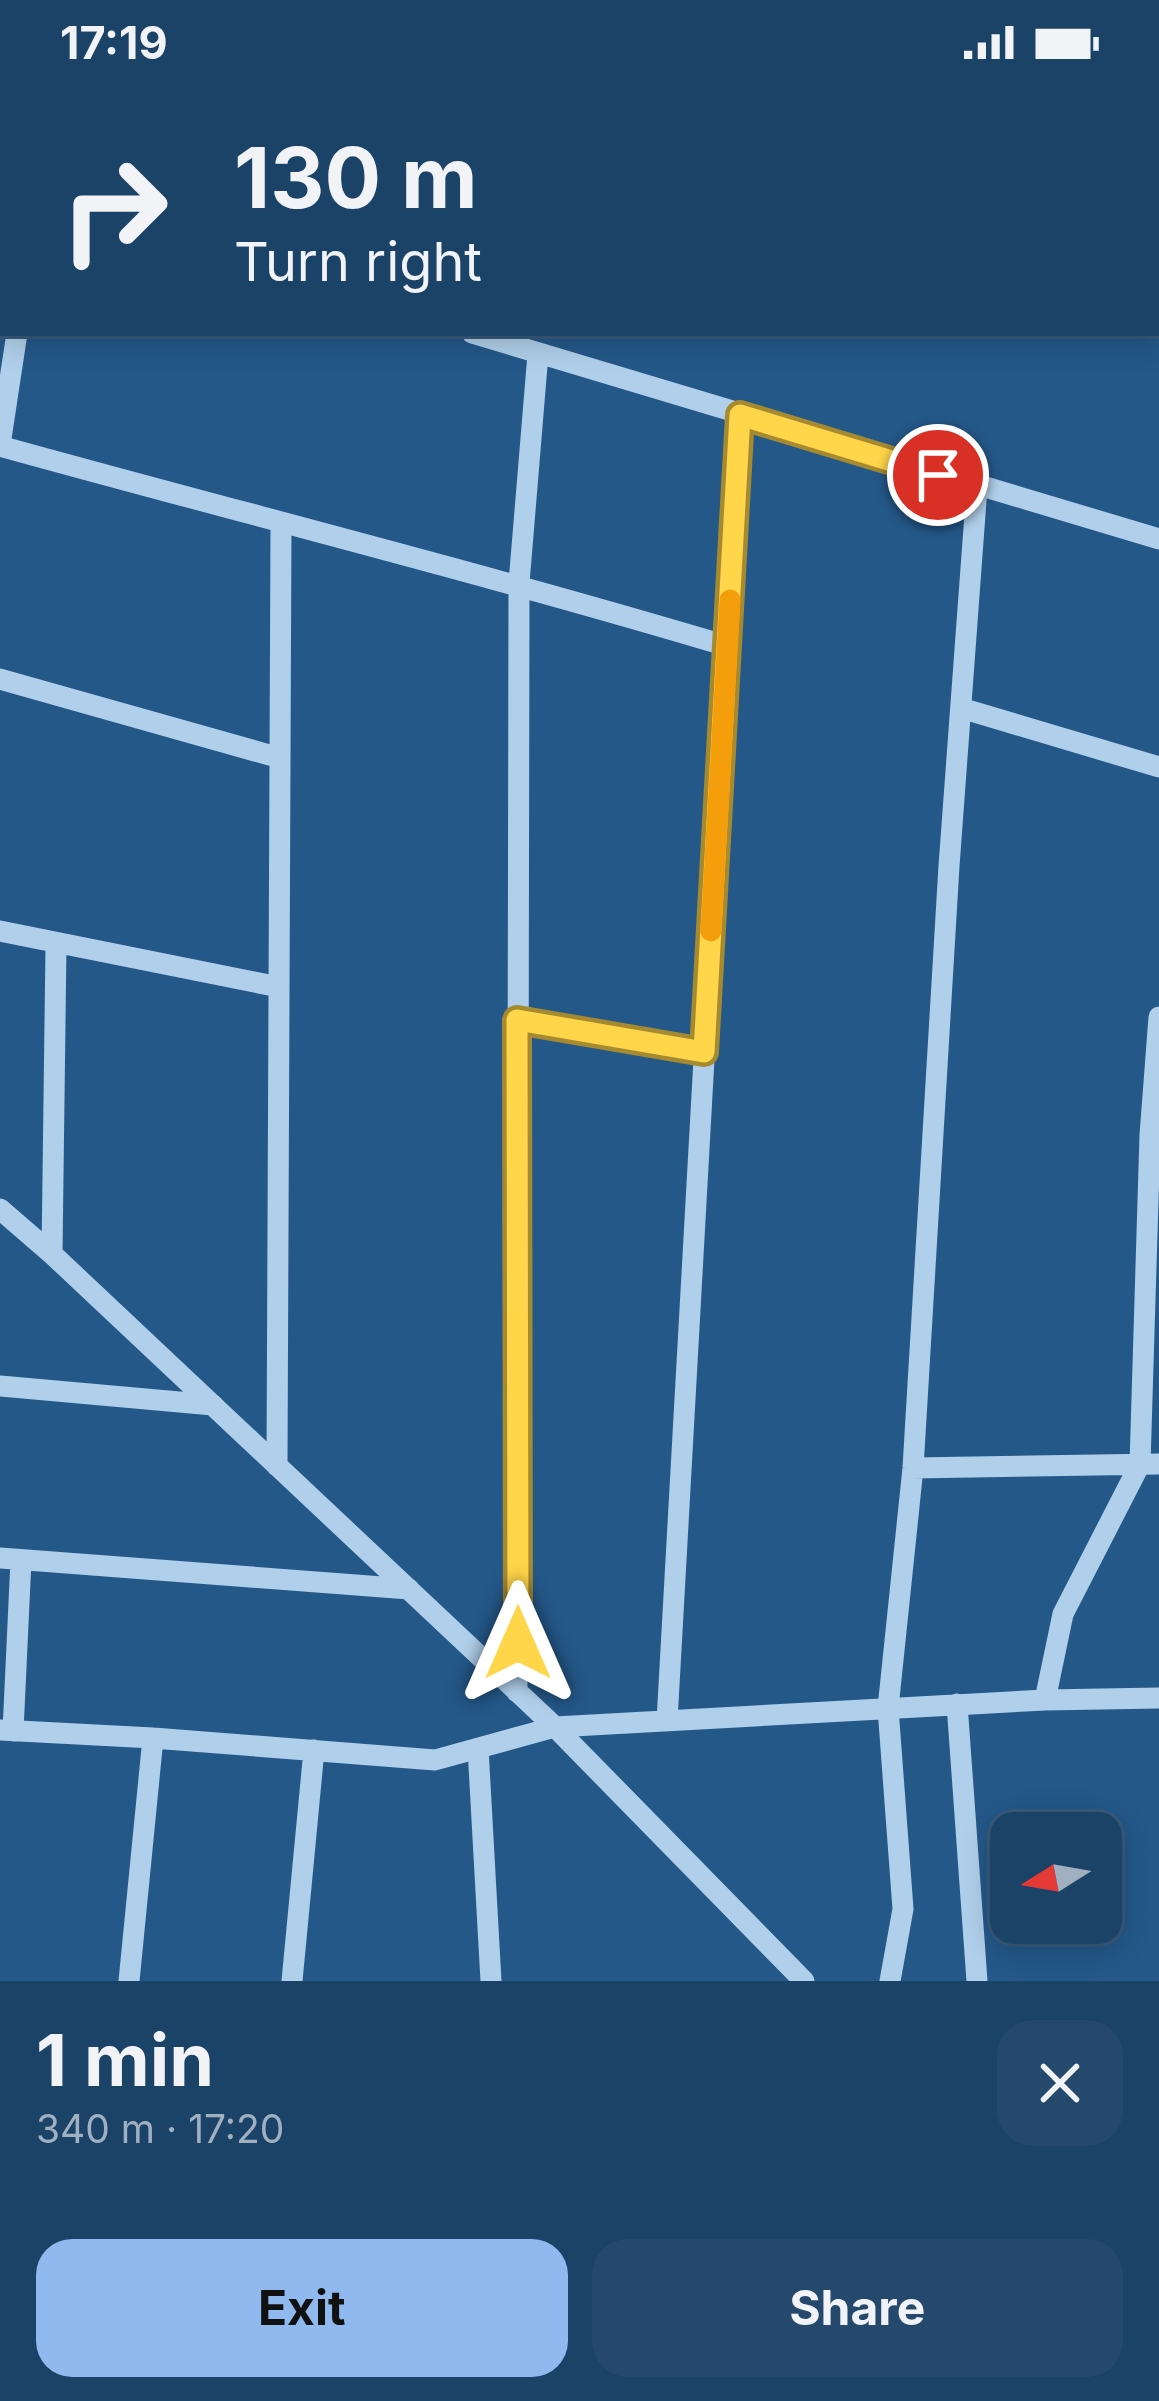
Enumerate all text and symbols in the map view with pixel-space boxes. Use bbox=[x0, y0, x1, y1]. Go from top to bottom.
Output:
text: 17:19 bbox=[60, 15, 168, 70]
text: 130 m bbox=[234, 127, 478, 228]
icon: right bbox=[36, 132, 192, 288]
text: Turn right bbox=[234, 229, 482, 294]
pin bbox=[887, 424, 989, 526]
icon: arrive bbox=[905, 442, 971, 508]
position arrow bbox=[455, 1580, 581, 1706]
north arrow bbox=[990, 1812, 1122, 1944]
map controls bbox=[990, 1812, 1122, 1944]
text: 1 min bbox=[36, 2016, 214, 2103]
button: close bbox=[997, 2020, 1123, 2146]
text: 340 m · 17:20 bbox=[36, 2105, 284, 2152]
button: Exit bbox=[36, 2239, 568, 2377]
button: Share bbox=[592, 2239, 1123, 2377]

